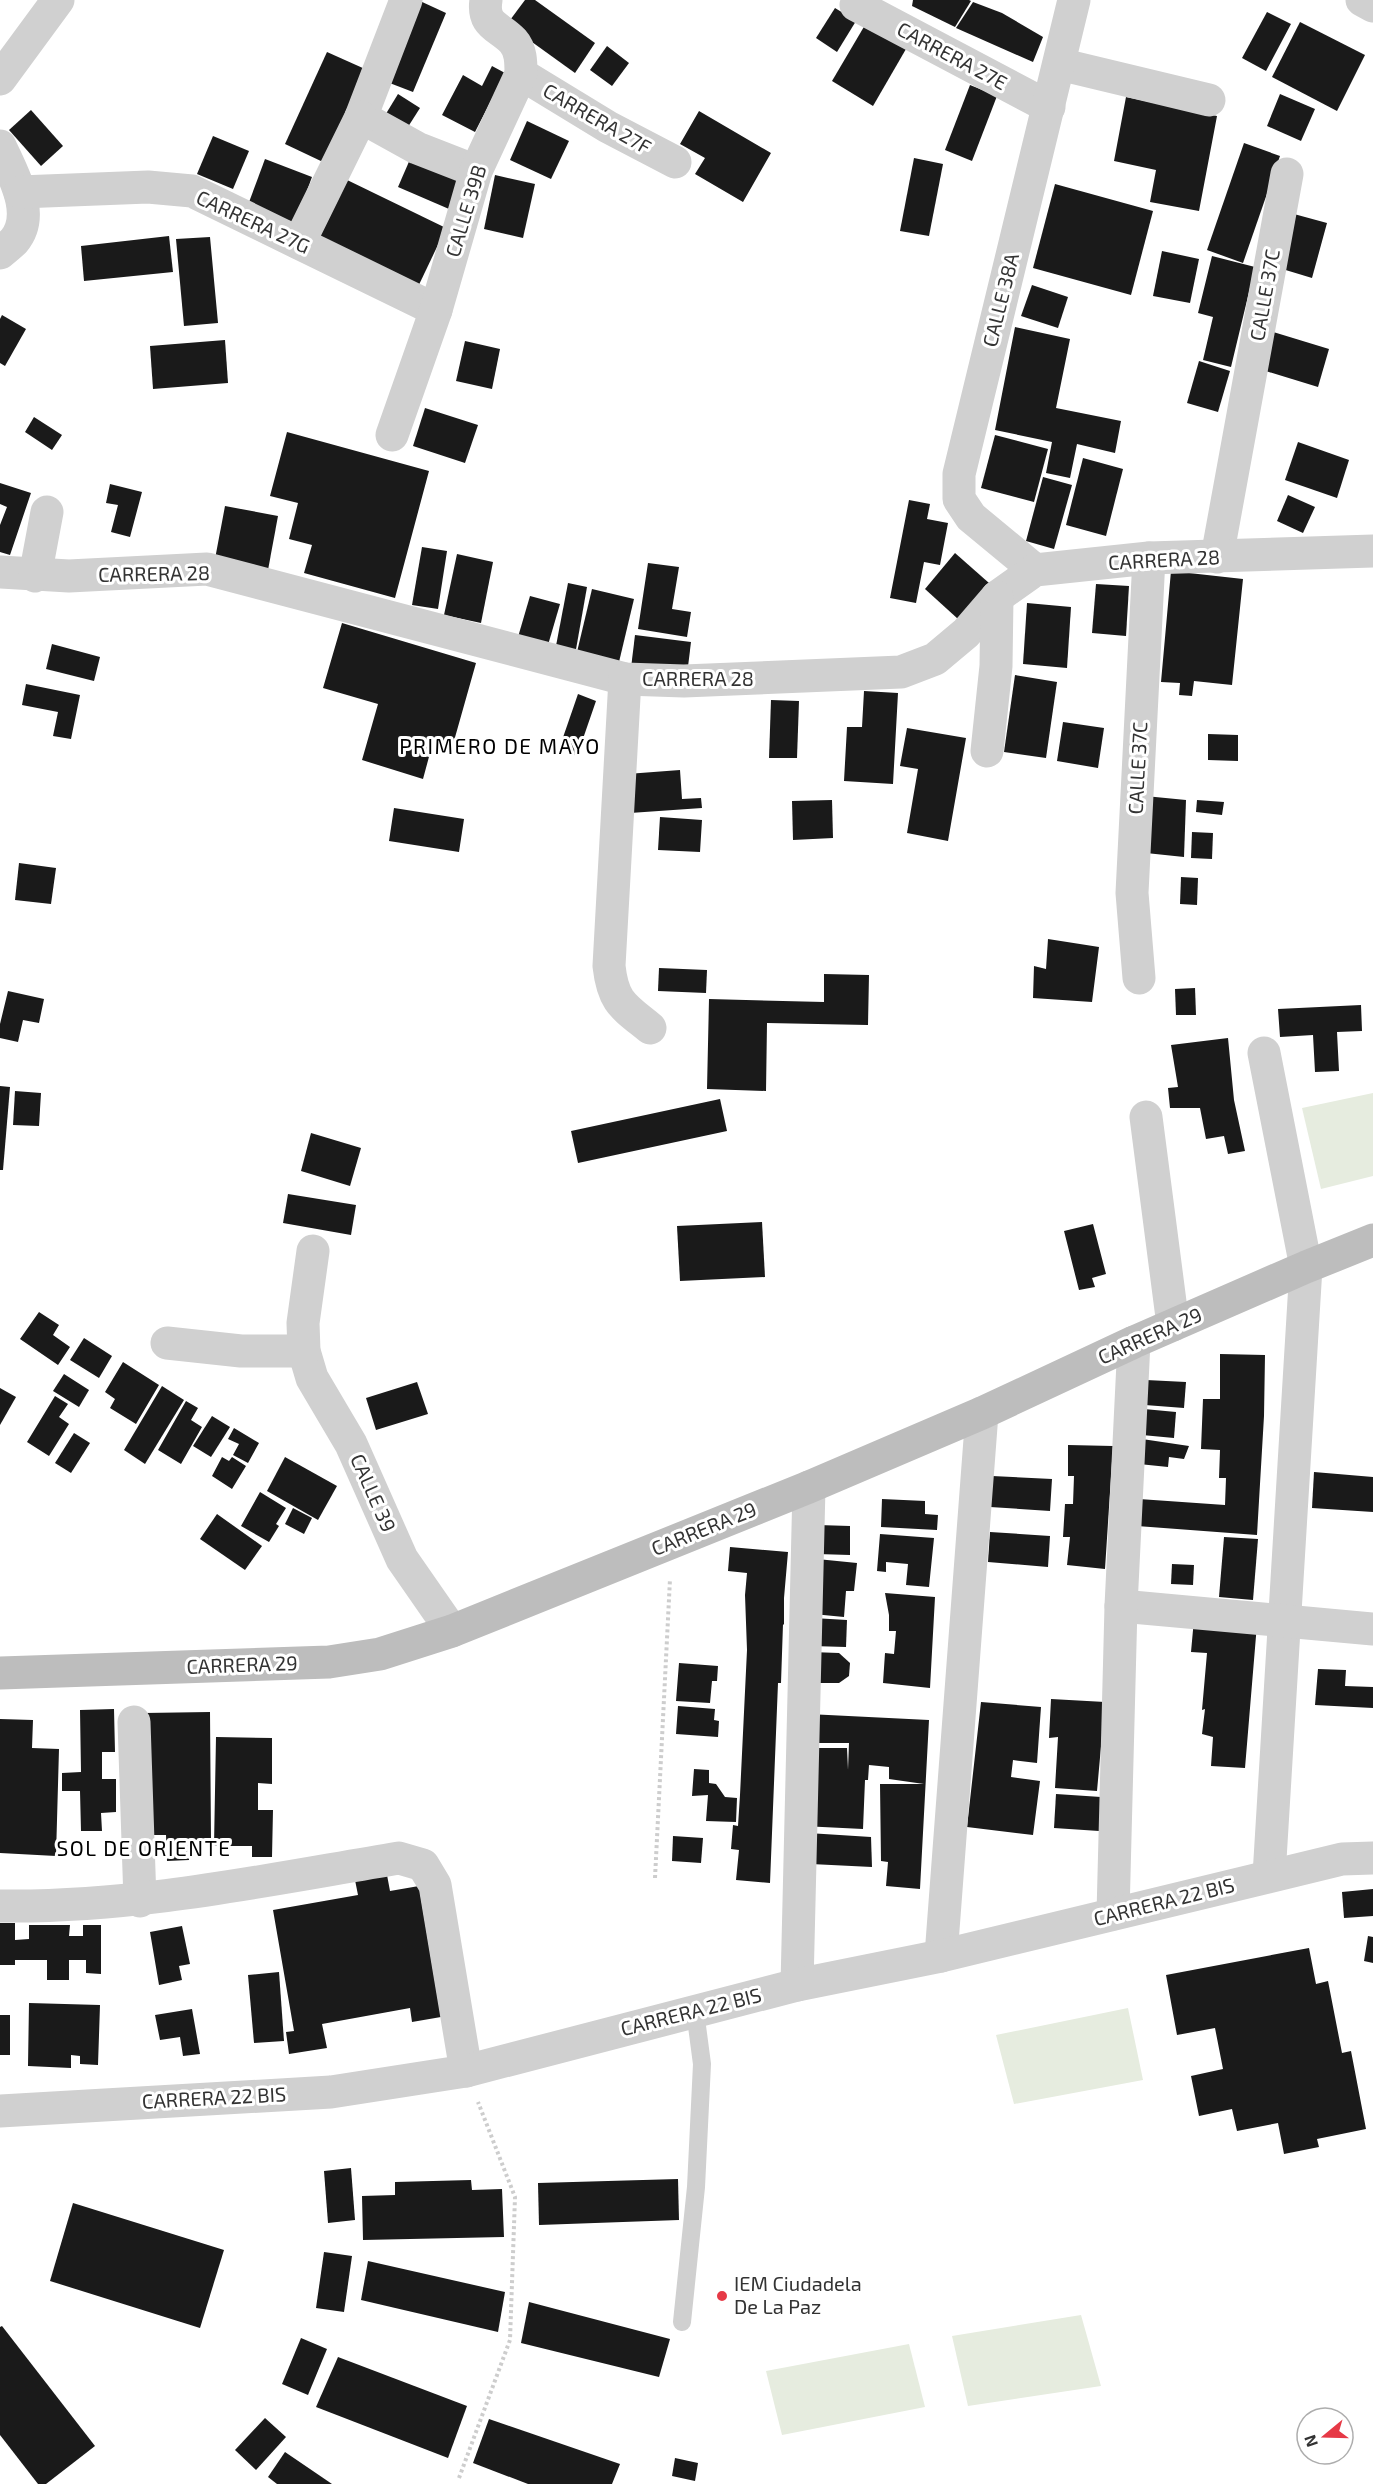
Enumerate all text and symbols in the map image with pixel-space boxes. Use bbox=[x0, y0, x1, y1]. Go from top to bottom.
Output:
street label: CARRERA 27E bbox=[893, 16, 1012, 94]
street label: CARRERA 27F bbox=[539, 78, 656, 159]
street label: CALLE 39B bbox=[440, 162, 490, 260]
street label: CARRERA 27G bbox=[193, 184, 314, 258]
street label: CALLE 37C bbox=[1244, 247, 1284, 343]
street label: CALLE 38A bbox=[977, 250, 1023, 349]
street label: CARRERA 28 bbox=[1107, 544, 1220, 574]
street label: CARRERA 28 bbox=[98, 560, 210, 586]
street label: CARRERA 28 bbox=[642, 666, 754, 690]
street label: CALLE 37C bbox=[1123, 721, 1151, 815]
district label: PRIMERO DE MAYO bbox=[399, 733, 601, 758]
street label: CARRERA 29 bbox=[1094, 1302, 1205, 1369]
street label: CALLE 39 bbox=[346, 1450, 402, 1535]
street label: CARRERA 29 bbox=[648, 1496, 760, 1560]
street label: CARRERA 29 bbox=[186, 1650, 298, 1678]
district label: SOL DE ORIENTE bbox=[56, 1835, 232, 1860]
street label: CARRERA 22 BIS bbox=[1091, 1872, 1237, 1930]
street label: CARRERA 22 BIS bbox=[618, 1982, 764, 2040]
street label: CARRERA 22 BIS bbox=[141, 2081, 287, 2113]
place label: IEM Ciudadela De La Paz bbox=[734, 2271, 862, 2318]
marker: IEM Ciudadela De La Paz bbox=[715, 2289, 729, 2303]
north arrow bbox=[1295, 2406, 1355, 2466]
text: N bbox=[1299, 2432, 1321, 2450]

